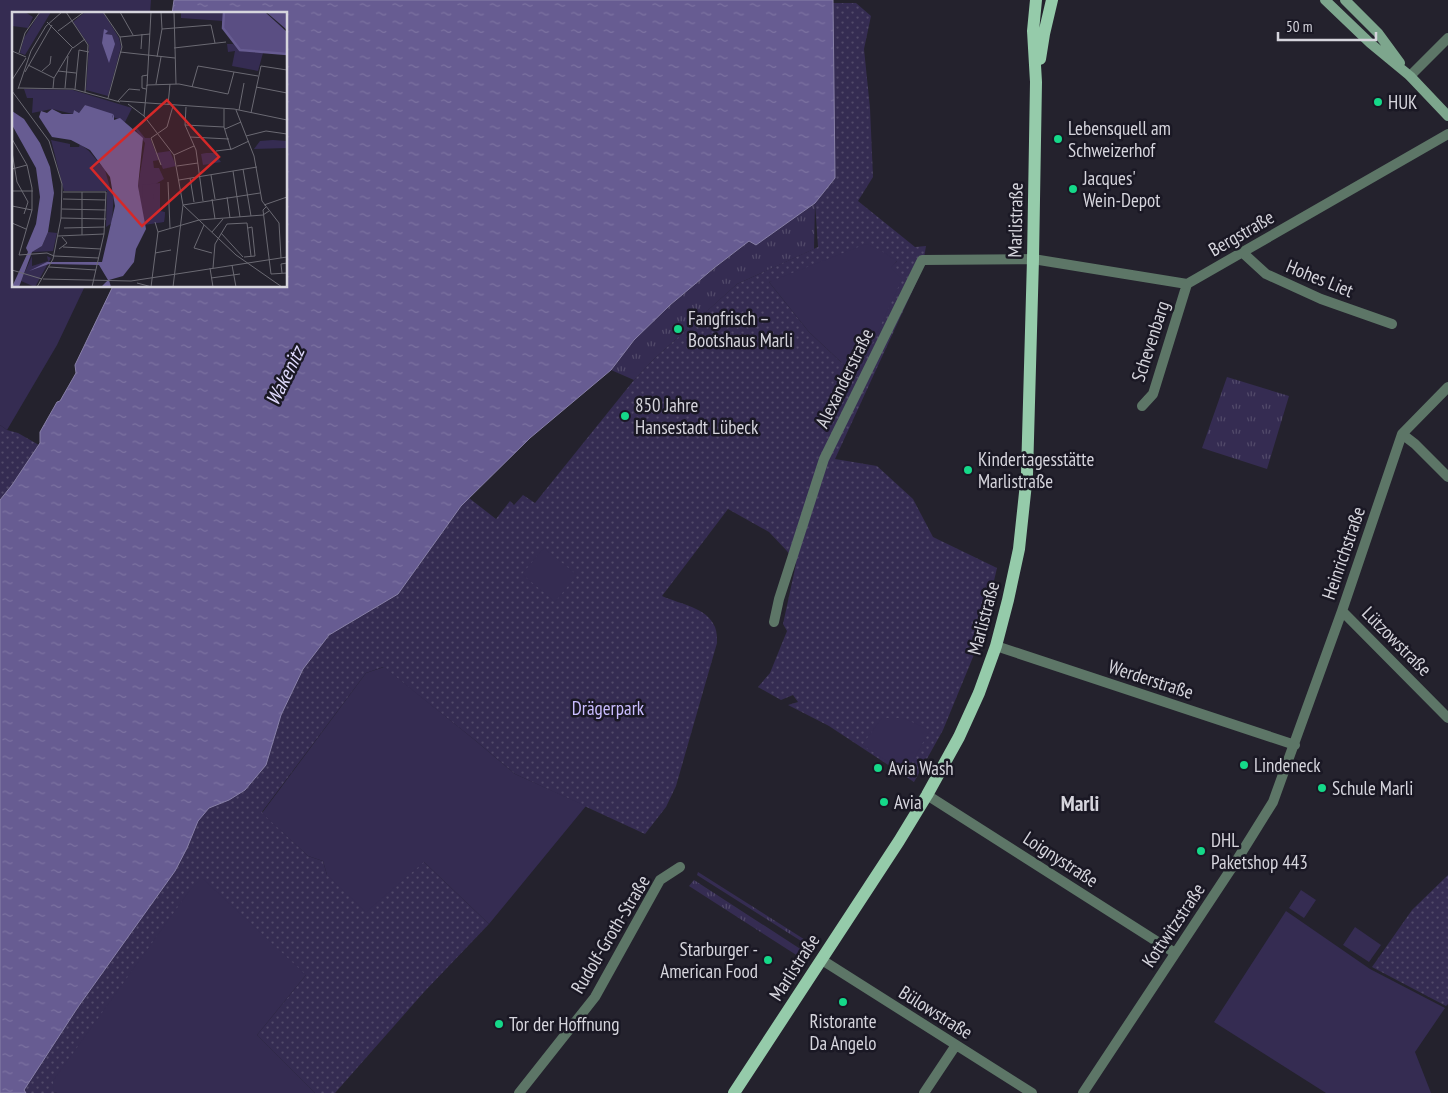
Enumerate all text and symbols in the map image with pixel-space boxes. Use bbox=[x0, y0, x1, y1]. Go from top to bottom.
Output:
scale bar bbox=[1278, 10, 1376, 42]
inset map bbox=[12, 12, 288, 288]
text: 50 m bbox=[1286, 17, 1312, 36]
place label: HUK bbox=[1388, 90, 1417, 114]
marker: HUK bbox=[1372, 96, 1384, 108]
place label: Lebensquell am Schweizerhof bbox=[1068, 116, 1171, 162]
marker: Lebensquell am Schweizerhof bbox=[1052, 133, 1064, 145]
place label: Jacques' Wein-Depot bbox=[1082, 166, 1161, 212]
street label: Marlistraße bbox=[1002, 182, 1028, 258]
marker: Jacques' Wein-Depot bbox=[1067, 183, 1079, 195]
street label: Bergstraße bbox=[1204, 205, 1278, 261]
street label: Hohes Liet bbox=[1283, 254, 1358, 303]
street label: Schevenbarg bbox=[1126, 298, 1174, 384]
place label: Fangfrisch – Bootshaus Marli bbox=[688, 306, 793, 352]
marker: Fangfrisch – Bootshaus Marli bbox=[672, 323, 684, 335]
street label: Alexanderstraße bbox=[810, 324, 878, 432]
water label: Wakenitz bbox=[260, 341, 311, 410]
place label: 850 Jahre Hansestadt Lübeck bbox=[635, 393, 759, 439]
marker: 850 Jahre Hansestadt Lübeck bbox=[619, 410, 631, 422]
place label: Kindertagesstätte Marlistraße bbox=[978, 447, 1094, 493]
marker: Kindertagesstätte Marlistraße bbox=[962, 464, 974, 476]
street label: Heinrichstraße bbox=[1316, 503, 1370, 603]
street label: Marlistraße bbox=[962, 579, 1004, 657]
street label: Lützowstraße bbox=[1357, 601, 1437, 681]
street label: Werderstraße bbox=[1105, 654, 1197, 704]
park label: Drägerpark bbox=[572, 696, 645, 720]
place label: Lindeneck bbox=[1254, 753, 1321, 777]
place label: Avia Wash bbox=[888, 756, 954, 780]
marker: Lindeneck bbox=[1238, 759, 1250, 771]
marker: Avia Wash bbox=[872, 762, 884, 774]
place label: Schule Marli bbox=[1332, 776, 1413, 800]
marker: Schule Marli bbox=[1316, 782, 1328, 794]
place label: Avia bbox=[894, 790, 922, 814]
district label: Marli bbox=[1061, 790, 1099, 817]
marker: Avia bbox=[878, 796, 890, 808]
street label: Loignystraße bbox=[1019, 826, 1103, 892]
place label: DHL Paketshop 443 bbox=[1211, 828, 1308, 874]
marker: DHL Paketshop 443 bbox=[1195, 845, 1207, 857]
street label: Rudolf-Groth-Straße bbox=[565, 870, 655, 998]
street label: Kottwitzstraße bbox=[1136, 878, 1210, 972]
street label: Marlistraße bbox=[764, 929, 825, 1005]
place label: Starburger - American Food bbox=[660, 937, 758, 983]
marker: Starburger - American Food bbox=[762, 954, 774, 966]
street label: Bülowstraße bbox=[895, 980, 977, 1044]
marker: Ristorante Da Angelo bbox=[837, 996, 849, 1008]
place label: Ristorante Da Angelo bbox=[809, 1009, 877, 1055]
place label: Tor der Hoffnung bbox=[509, 1012, 619, 1036]
marker: Tor der Hoffnung bbox=[493, 1018, 505, 1030]

